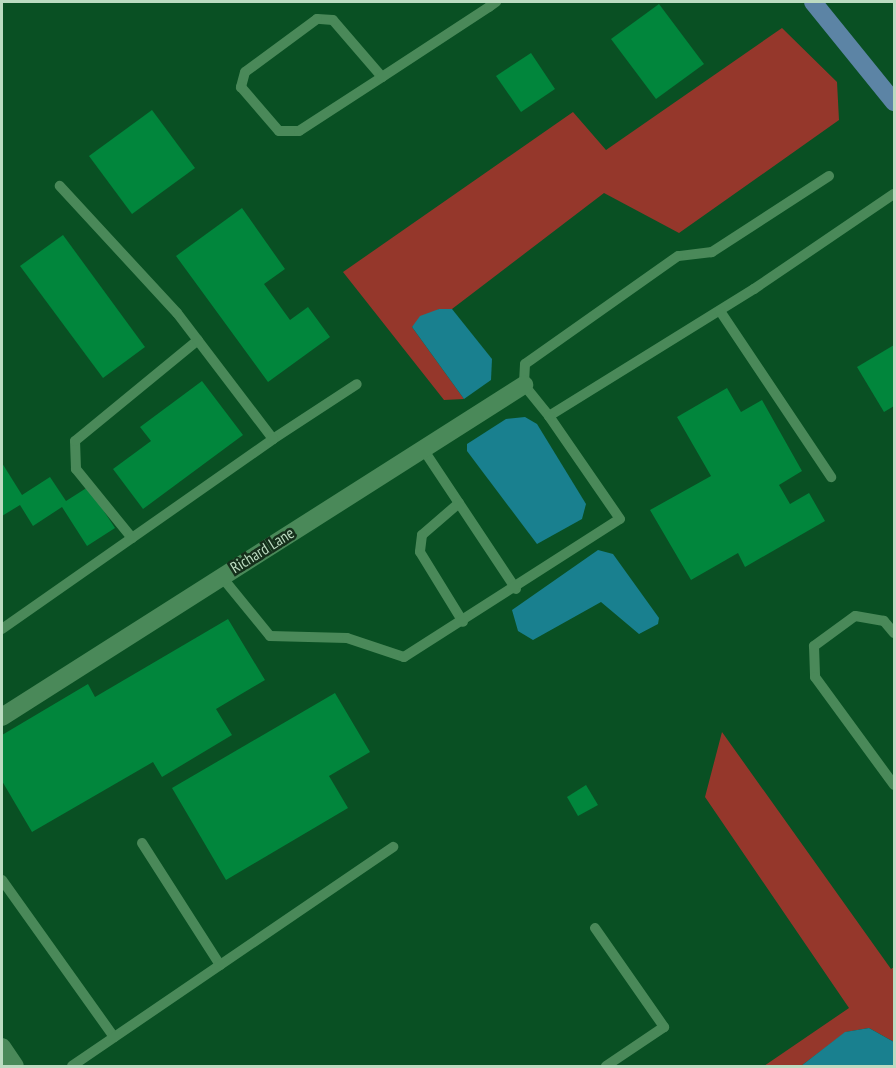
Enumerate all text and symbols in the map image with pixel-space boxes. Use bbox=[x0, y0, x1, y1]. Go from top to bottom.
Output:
street label: Richard Lane bbox=[227, 523, 297, 577]

